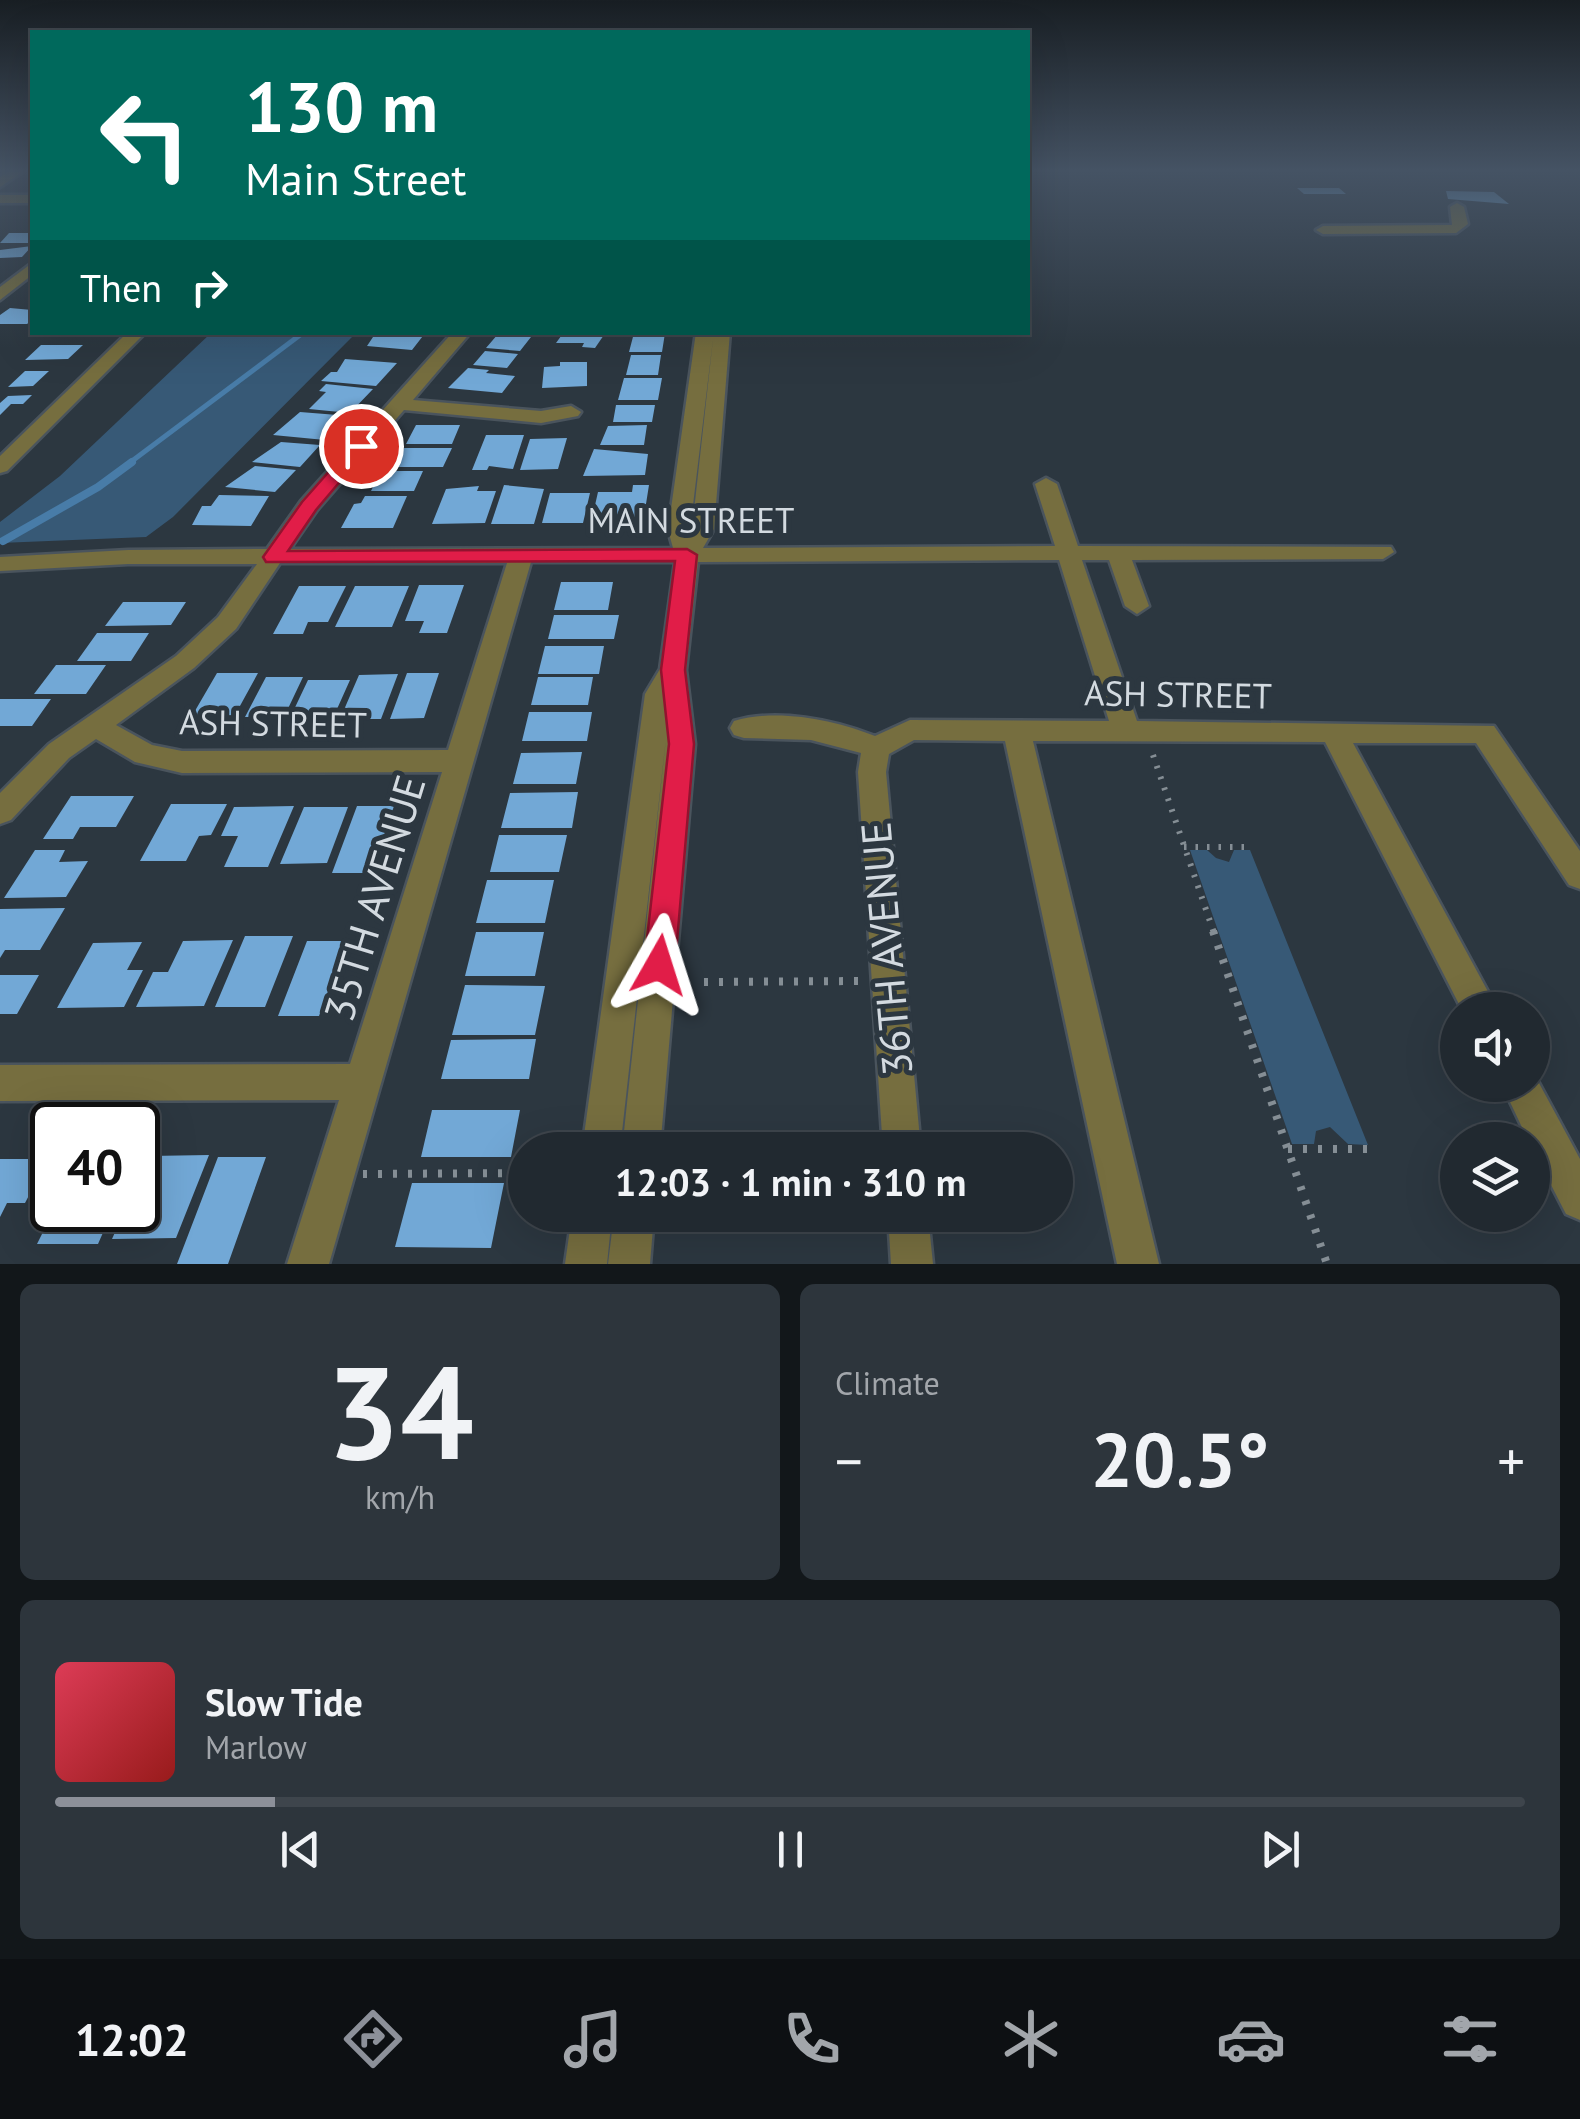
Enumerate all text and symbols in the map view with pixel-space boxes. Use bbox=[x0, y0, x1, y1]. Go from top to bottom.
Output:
text: 130 m bbox=[245, 61, 438, 151]
icon: left bbox=[80, 70, 210, 200]
text: Main Street bbox=[245, 149, 467, 207]
icon: right bbox=[182, 260, 237, 315]
text: Then bbox=[80, 263, 162, 312]
pin bbox=[319, 404, 404, 489]
icon: arrive bbox=[334, 419, 389, 474]
street label: MAIN STREET bbox=[587, 497, 795, 543]
street label: ASH STREET bbox=[1084, 669, 1272, 719]
street label: ASH STREET bbox=[179, 698, 367, 748]
street label: 35TH AVENUE bbox=[311, 768, 437, 1028]
street label: 36TH AVENUE bbox=[848, 820, 924, 1078]
position arrow bbox=[607, 913, 711, 1017]
map controls bbox=[1440, 992, 1550, 1232]
button: sound bbox=[1440, 992, 1550, 1102]
speed limit sign: 40 bbox=[30, 1102, 160, 1232]
button: layers bbox=[1440, 1122, 1550, 1232]
text: 12:03 · 1 min · 310 m bbox=[615, 1157, 966, 1206]
text: 34 bbox=[326, 1327, 474, 1495]
text: Climate bbox=[835, 1362, 940, 1404]
text: 20.5° bbox=[1091, 1411, 1269, 1508]
text: − bbox=[835, 1425, 863, 1496]
text: + bbox=[1497, 1425, 1525, 1496]
text: km/h bbox=[365, 1476, 435, 1518]
text: Slow Tide bbox=[205, 1677, 363, 1726]
text: Marlow bbox=[205, 1726, 307, 1768]
icon: previous bbox=[273, 1822, 328, 1877]
icon: pause bbox=[763, 1822, 818, 1877]
icon: next bbox=[1253, 1822, 1308, 1877]
icon: directions bbox=[338, 2004, 408, 2074]
icon: music bbox=[558, 2004, 628, 2074]
icon: phone bbox=[777, 2004, 847, 2074]
icon: climate bbox=[996, 2004, 1066, 2074]
icon: car bbox=[1216, 2004, 1286, 2074]
icon: filters bbox=[1435, 2004, 1505, 2074]
text: 12:02 bbox=[75, 2010, 189, 2068]

